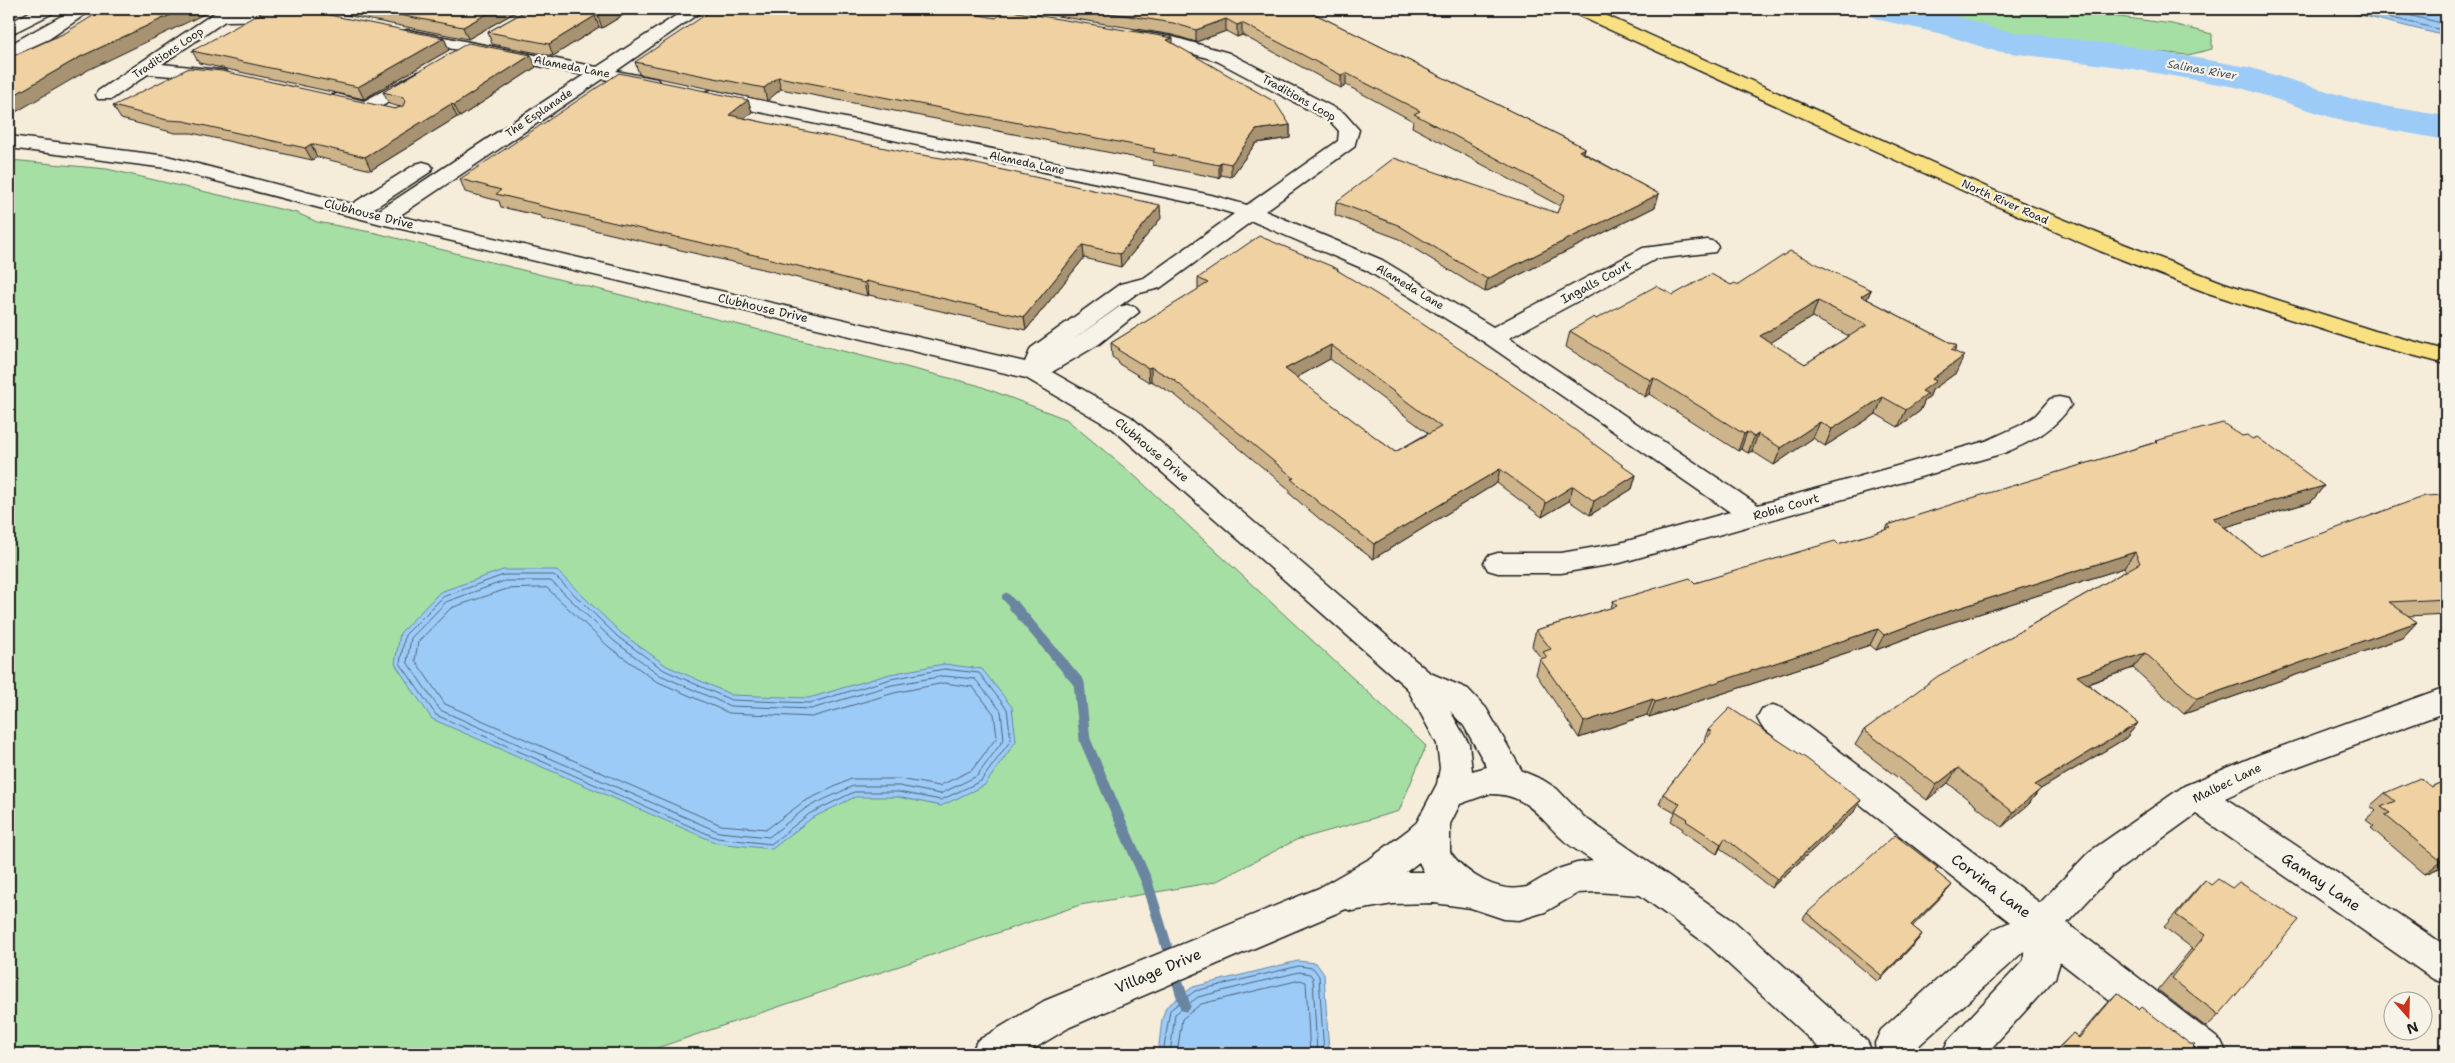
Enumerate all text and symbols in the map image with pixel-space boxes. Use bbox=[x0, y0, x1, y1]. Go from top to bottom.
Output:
street label: Traditions Loop bbox=[130, 24, 206, 82]
street label: Alameda Lane bbox=[533, 52, 611, 82]
water label: Salinas River bbox=[2166, 57, 2239, 84]
street label: Traditions Loop bbox=[1259, 71, 1339, 125]
street label: The Esplanade bbox=[503, 85, 575, 141]
street label: Alameda Lane bbox=[988, 148, 1066, 178]
street label: North River Road bbox=[1959, 176, 2051, 228]
street label: Clubhouse Drive bbox=[322, 195, 416, 233]
street label: Ingalls Court bbox=[1558, 257, 1634, 307]
street label: Alameda Lane bbox=[1373, 261, 1447, 313]
street label: Clubhouse Drive bbox=[716, 290, 810, 326]
street label: Clubhouse Drive bbox=[1112, 414, 1193, 486]
street label: Robie Court bbox=[1751, 490, 1821, 524]
street label: Malbec Lane bbox=[2190, 759, 2264, 807]
street label: Gamay Lane bbox=[2278, 848, 2364, 916]
street label: Corvina Lane bbox=[1947, 849, 2035, 923]
street label: Village Drive bbox=[1112, 944, 1204, 998]
north arrow bbox=[2382, 990, 2432, 1040]
text: N bbox=[2404, 1018, 2421, 1039]

